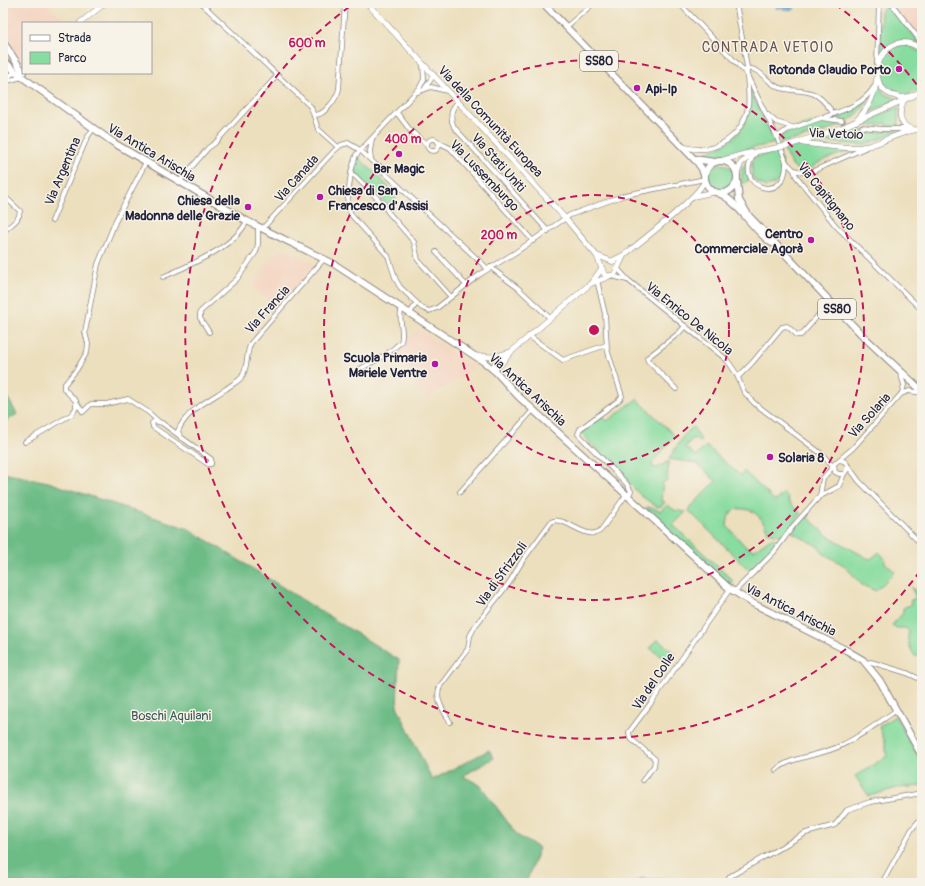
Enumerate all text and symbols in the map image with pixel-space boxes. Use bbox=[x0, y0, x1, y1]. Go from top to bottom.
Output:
legend bbox=[22, 22, 152, 74]
text: Strada bbox=[58, 31, 92, 46]
text: 600 m bbox=[289, 36, 326, 51]
district label: CONTRADA VETOIO bbox=[702, 39, 834, 56]
text: Parco bbox=[58, 51, 87, 66]
road number: SS80 bbox=[580, 51, 618, 71]
place label: Rotonda Claudio Porto bbox=[769, 62, 891, 78]
street label: Via della Comunità Europea bbox=[434, 63, 546, 181]
marker: Rotonda Claudio Porto bbox=[894, 64, 904, 74]
place label: Api-Ip bbox=[645, 81, 677, 97]
marker: Api-Ip bbox=[632, 83, 642, 93]
street label: Via Antica Arischia bbox=[104, 120, 198, 185]
street label: Via Vetoio bbox=[808, 125, 864, 143]
street label: Via Stati Uniti bbox=[468, 130, 529, 195]
text: 400 m bbox=[384, 132, 422, 147]
street label: Via Argentina bbox=[41, 135, 85, 208]
street label: Via Lussemburgo bbox=[446, 137, 522, 215]
marker: Bar Magic bbox=[394, 149, 404, 159]
street label: Via Canada bbox=[271, 152, 322, 206]
street label: Via Capitignano bbox=[794, 159, 859, 234]
place label: Bar Magic bbox=[373, 161, 425, 177]
place label: Chiesa di San Francesco d'Assisi bbox=[328, 183, 429, 214]
marker: Chiesa di San Francesco d'Assisi bbox=[315, 192, 325, 202]
place label: Chiesa della Madonna delle Grazie bbox=[125, 193, 241, 224]
marker: Chiesa della Madonna delle Grazie bbox=[243, 202, 253, 212]
place label: Centro Commerciale Agorà bbox=[694, 226, 803, 257]
text: 200 m bbox=[481, 228, 518, 243]
marker: Centro Commerciale Agorà bbox=[806, 235, 816, 245]
street label: Via Enrico De Nicola bbox=[643, 279, 736, 359]
street label: Via Francia bbox=[242, 282, 294, 337]
road number: SS80 bbox=[818, 299, 856, 319]
centre of rings bbox=[587, 323, 601, 337]
place label: Scuola Primaria Mariele Ventre bbox=[343, 350, 428, 381]
street label: Via Antica Arischia bbox=[485, 350, 569, 430]
marker: Scuola Primaria Mariele Ventre bbox=[430, 359, 440, 369]
street label: Via Solaria bbox=[845, 390, 894, 442]
place label: Solaria 8 bbox=[778, 450, 825, 466]
marker: Solaria 8 bbox=[765, 452, 775, 462]
street label: Via di Sfrizzoli bbox=[473, 539, 531, 610]
street label: Via Antica Arischia bbox=[742, 580, 839, 640]
street label: Via del Colle bbox=[629, 649, 679, 713]
park label: Boschi Aquilani bbox=[131, 708, 211, 724]

